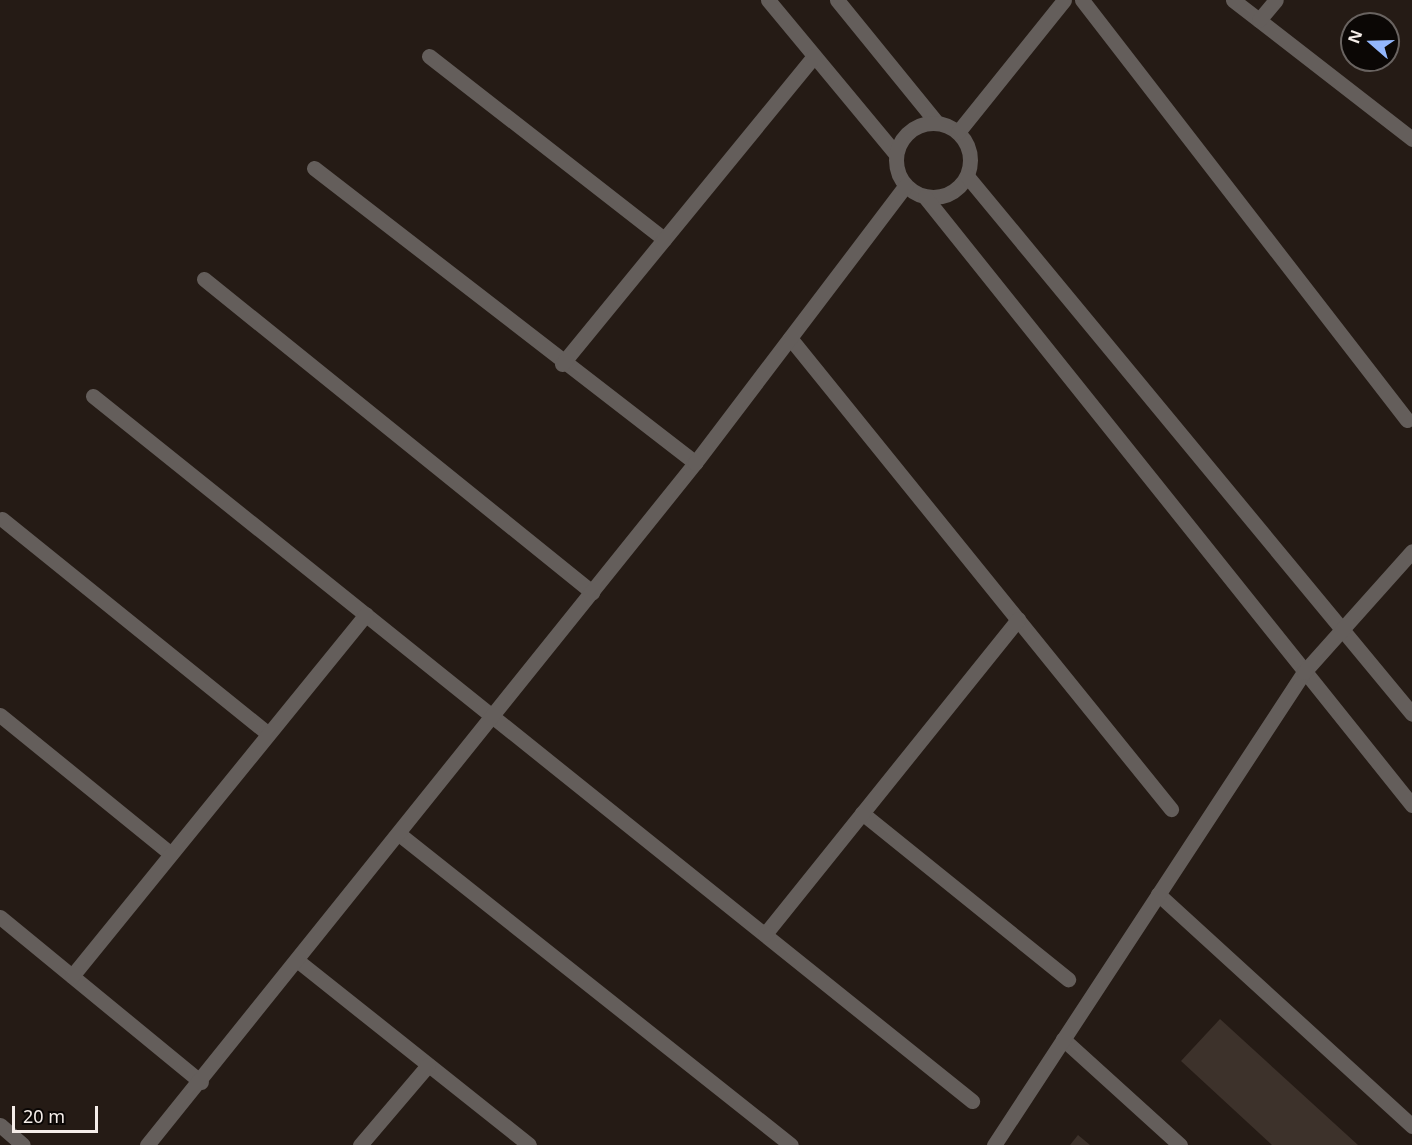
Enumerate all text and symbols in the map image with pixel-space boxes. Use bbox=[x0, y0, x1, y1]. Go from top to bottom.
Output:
north arrow bbox=[1340, 12, 1400, 72]
text: N bbox=[1342, 27, 1368, 46]
scale bar bbox=[15, 1094, 100, 1132]
text: 20 m bbox=[23, 1104, 65, 1128]

